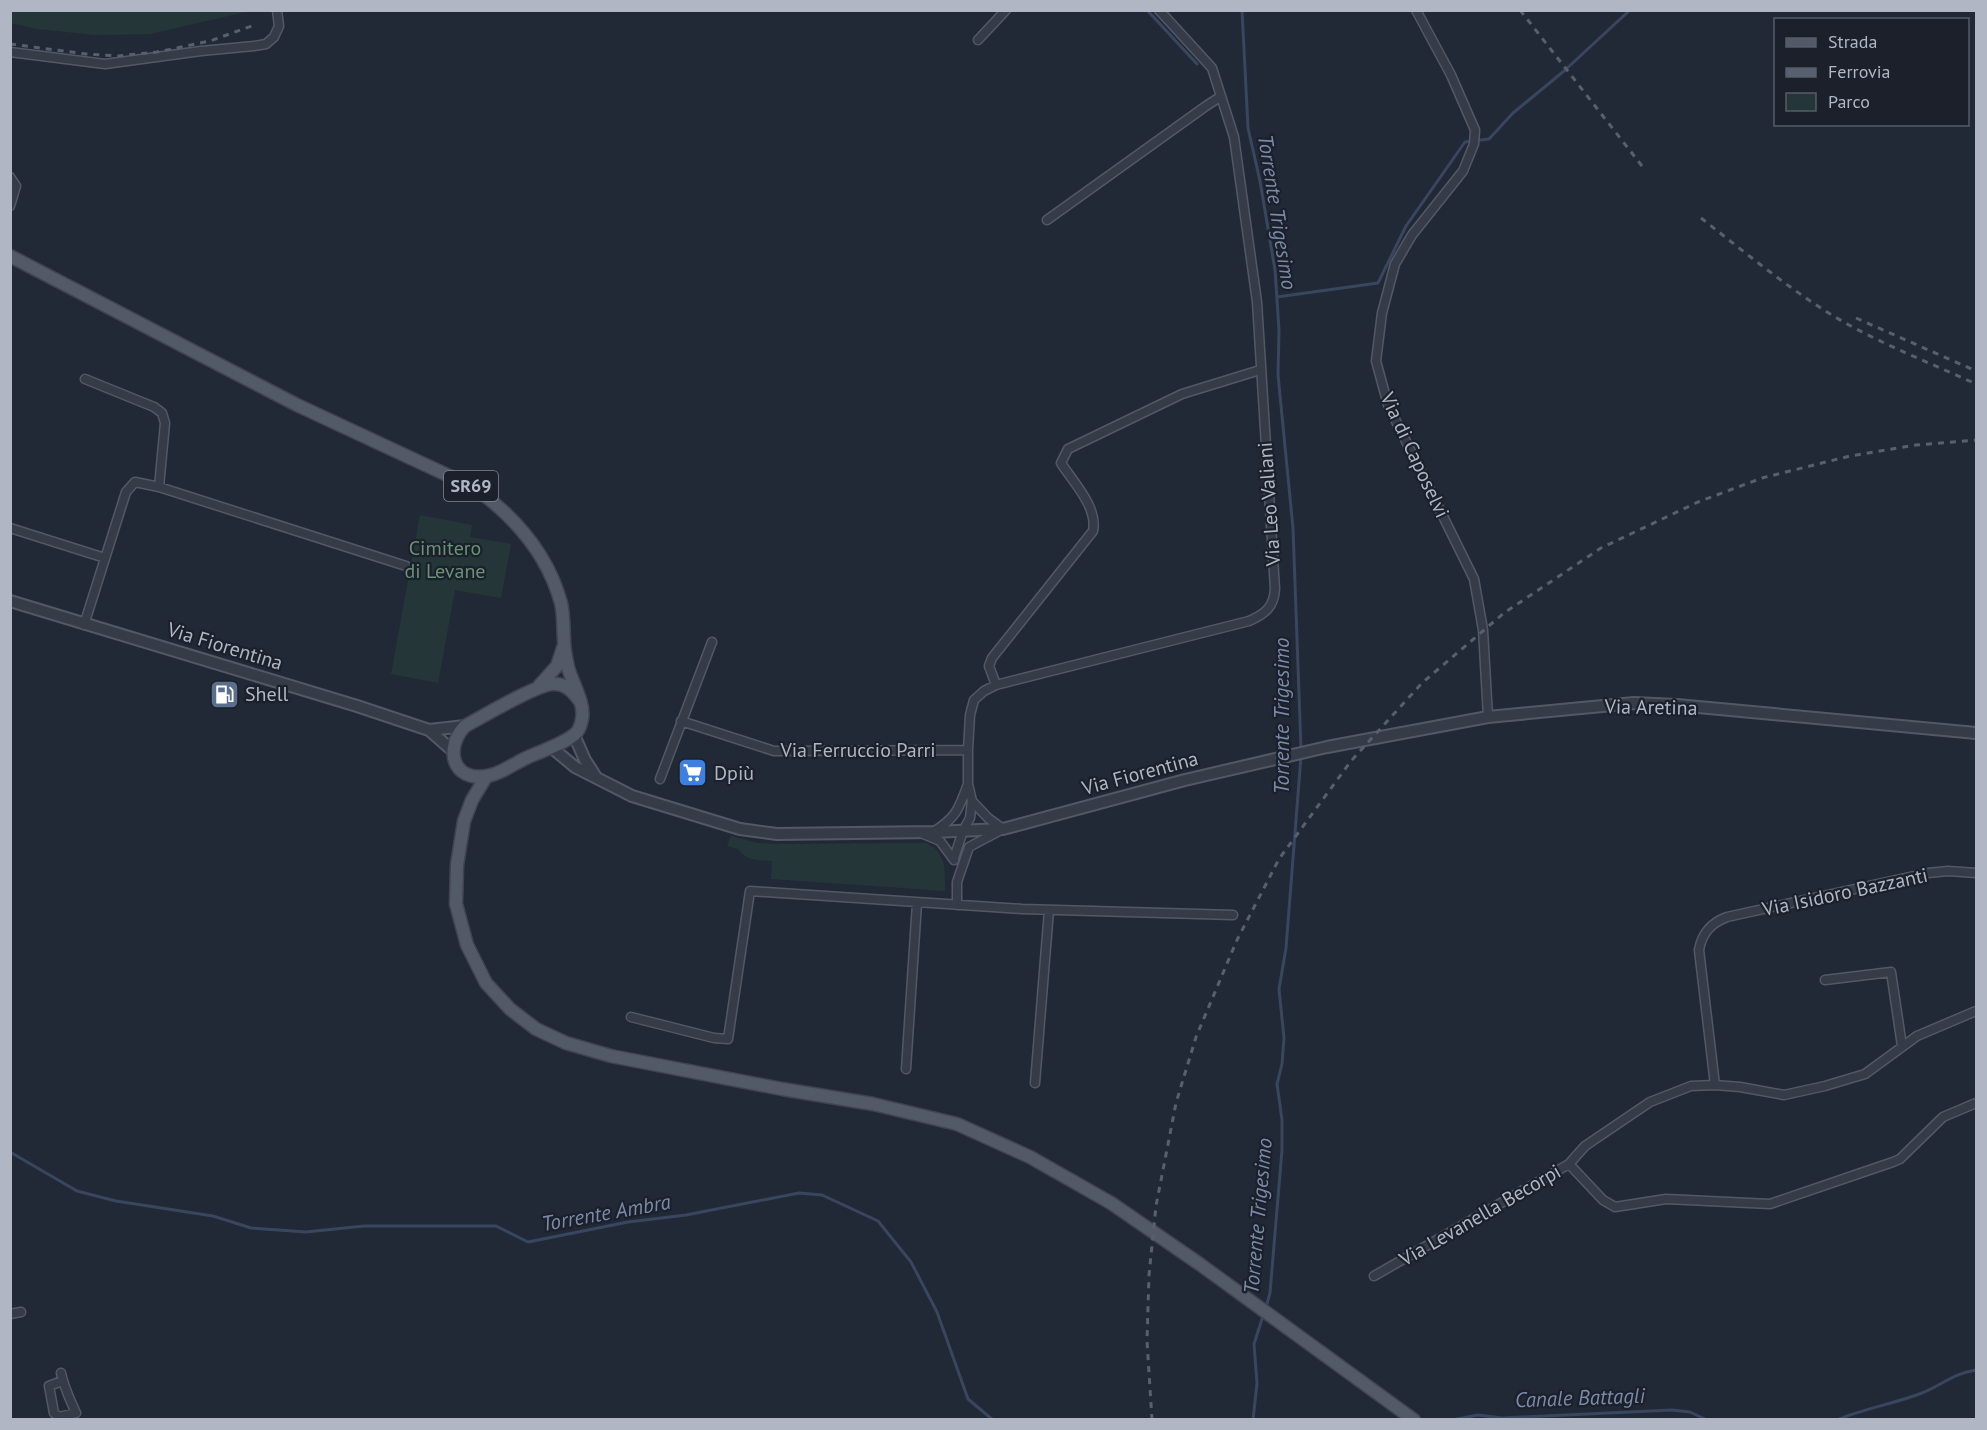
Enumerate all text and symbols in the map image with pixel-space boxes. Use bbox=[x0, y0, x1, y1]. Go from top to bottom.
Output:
legend bbox=[1774, 18, 1969, 126]
text: Strada bbox=[1828, 30, 1877, 53]
text: Ferrovia bbox=[1828, 60, 1891, 83]
text: Parco bbox=[1828, 90, 1870, 113]
water label: Torrente Trigesimo bbox=[1252, 132, 1303, 291]
street label: Via di Caposelvi bbox=[1374, 387, 1455, 522]
street label: Via Leo Valiani bbox=[1252, 441, 1286, 568]
road number: SR69 bbox=[444, 471, 498, 501]
park label: Cimitero di Levane bbox=[405, 535, 486, 584]
street label: Via Fiorentina bbox=[163, 616, 286, 676]
water label: Torrente Trigesimo bbox=[1268, 638, 1295, 794]
fuel station icon: Shell bbox=[208, 678, 240, 710]
place label: Shell bbox=[245, 681, 289, 707]
street label: Via Aretina bbox=[1603, 693, 1698, 721]
street label: Via Ferruccio Parri bbox=[779, 737, 936, 763]
street label: Via Fiorentina bbox=[1078, 745, 1201, 801]
supermarket icon: Dpiù bbox=[677, 757, 709, 789]
place label: Dpiù bbox=[714, 760, 754, 786]
street label: Via Isidoro Bazzanti bbox=[1759, 862, 1930, 922]
water label: Torrente Trigesimo bbox=[1237, 1137, 1278, 1295]
street label: Via Levanella Becorpi bbox=[1394, 1158, 1565, 1272]
water label: Torrente Ambra bbox=[539, 1188, 673, 1237]
water label: Canale Battagli bbox=[1515, 1382, 1646, 1413]

